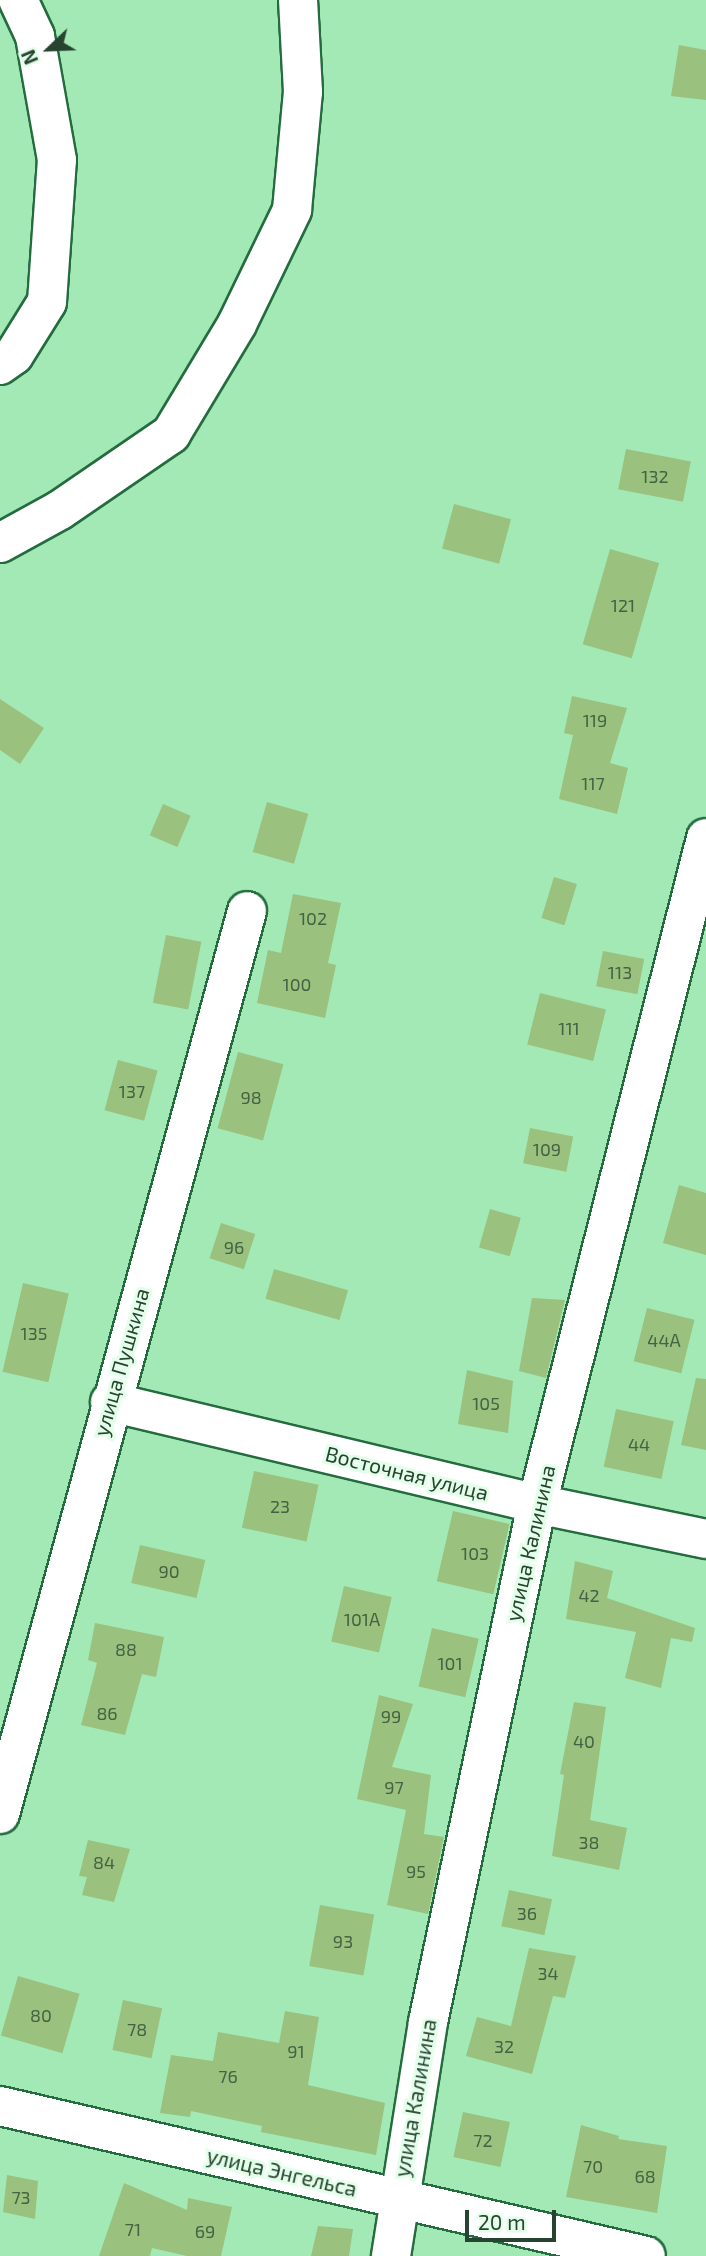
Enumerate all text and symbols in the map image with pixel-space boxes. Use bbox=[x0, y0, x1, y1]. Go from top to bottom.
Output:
north arrow bbox=[14, 14, 84, 84]
text: N bbox=[16, 47, 42, 68]
house number: 132 bbox=[641, 465, 669, 487]
house number: 121 bbox=[611, 594, 635, 616]
house number: 119 bbox=[583, 709, 607, 731]
house number: 117 bbox=[581, 772, 605, 794]
house number: 102 bbox=[299, 907, 327, 929]
house number: 113 bbox=[608, 961, 632, 983]
house number: 100 bbox=[283, 973, 311, 995]
house number: 111 bbox=[558, 1017, 580, 1039]
house number: 137 bbox=[119, 1080, 145, 1102]
house number: 98 bbox=[240, 1086, 262, 1108]
house number: 109 bbox=[533, 1138, 561, 1160]
house number: 96 bbox=[224, 1236, 244, 1258]
street label: улица Пушкина bbox=[88, 1285, 154, 1439]
house number: 135 bbox=[21, 1322, 47, 1344]
house number: 44А bbox=[647, 1329, 681, 1351]
house number: 105 bbox=[472, 1392, 500, 1414]
house number: 44 bbox=[628, 1433, 650, 1455]
street label: Восточная улица bbox=[323, 1441, 491, 1505]
street label: улица Калинина bbox=[500, 1462, 560, 1624]
house number: 23 bbox=[270, 1495, 290, 1517]
house number: 103 bbox=[461, 1542, 489, 1564]
house number: 90 bbox=[158, 1560, 180, 1582]
house number: 42 bbox=[578, 1584, 600, 1606]
house number: 101А bbox=[344, 1608, 380, 1630]
house number: 88 bbox=[115, 1638, 137, 1660]
house number: 101 bbox=[437, 1652, 463, 1674]
house number: 86 bbox=[96, 1702, 118, 1724]
house number: 99 bbox=[381, 1705, 401, 1727]
house number: 40 bbox=[573, 1730, 595, 1752]
house number: 97 bbox=[384, 1776, 404, 1798]
house number: 38 bbox=[579, 1831, 599, 1853]
house number: 84 bbox=[93, 1851, 115, 1873]
house number: 95 bbox=[406, 1860, 426, 1882]
house number: 36 bbox=[517, 1902, 537, 1924]
house number: 93 bbox=[333, 1930, 353, 1952]
house number: 34 bbox=[537, 1962, 559, 1984]
house number: 80 bbox=[30, 2004, 52, 2026]
street label: улица Калинина bbox=[389, 2017, 441, 2179]
house number: 78 bbox=[127, 2018, 147, 2040]
house number: 32 bbox=[494, 2035, 514, 2057]
house number: 91 bbox=[287, 2040, 305, 2062]
house number: 76 bbox=[218, 2065, 238, 2087]
house number: 72 bbox=[473, 2129, 493, 2151]
street label: улица Энгельса bbox=[205, 2143, 359, 2201]
house number: 70 bbox=[583, 2155, 603, 2177]
house number: 68 bbox=[634, 2165, 656, 2187]
house number: 73 bbox=[11, 2186, 31, 2208]
scale bar bbox=[468, 2196, 559, 2240]
text: 20 m bbox=[478, 2209, 526, 2234]
house number: 71 bbox=[125, 2218, 141, 2240]
house number: 69 bbox=[195, 2220, 215, 2242]

